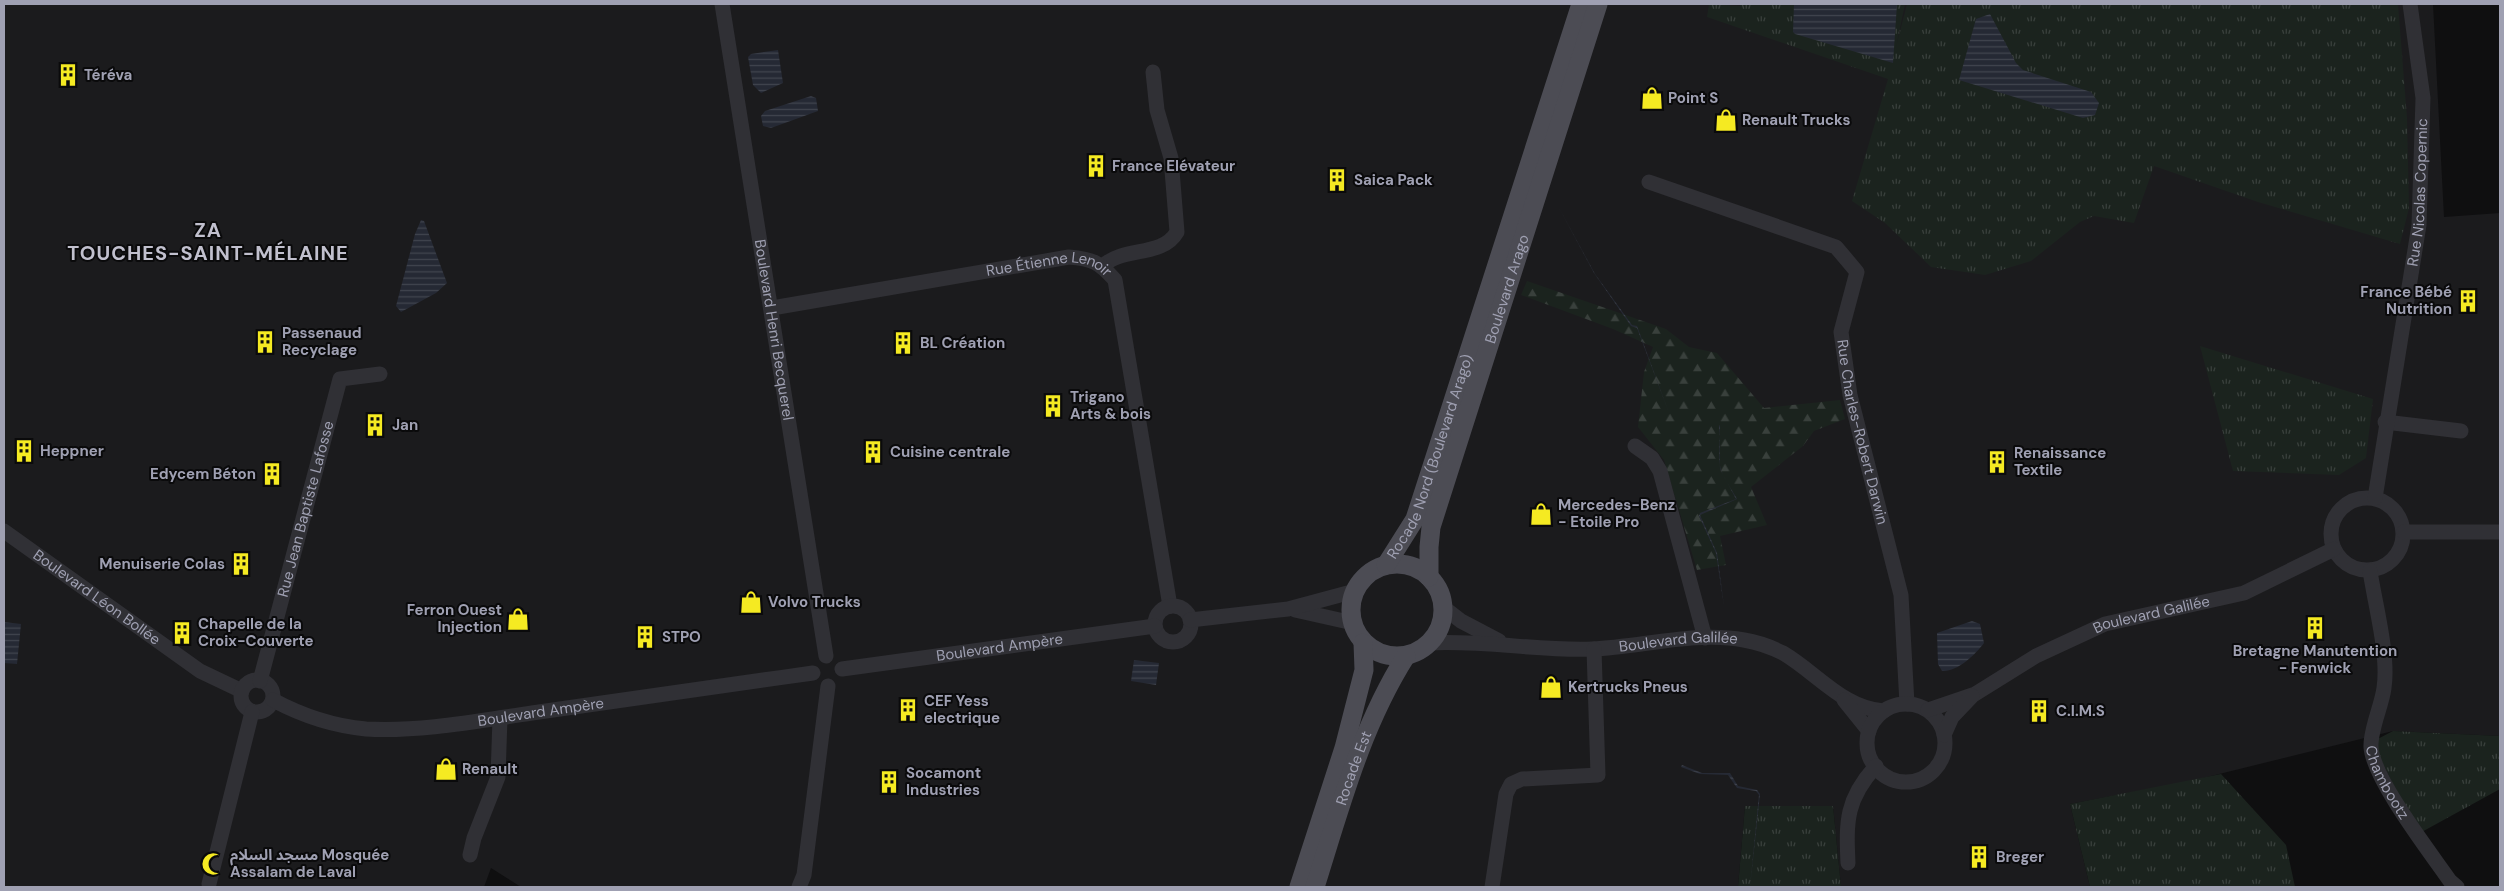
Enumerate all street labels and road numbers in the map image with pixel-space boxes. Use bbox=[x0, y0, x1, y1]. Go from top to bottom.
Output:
street label: Rue Nicolas Copernic bbox=[2402, 118, 2432, 268]
street label: Boulevard Arago bbox=[1480, 232, 1534, 346]
street label: Boulevard Henri Becquerel bbox=[750, 238, 798, 422]
street label: Rue Étienne Lenoir bbox=[985, 247, 1117, 281]
street label: Rue Charles-Robert Darwin bbox=[1832, 338, 1893, 527]
street label: Rocade Nord (Boulevard Arago) bbox=[1382, 352, 1477, 563]
street label: Rue Jean Baptiste Lafosse bbox=[273, 419, 338, 599]
street label: Boulevard Léon Bollée bbox=[29, 545, 164, 650]
street label: Boulevard Galilée bbox=[2090, 591, 2212, 638]
street label: Boulevard Galilée bbox=[1618, 627, 1739, 657]
street label: Boulevard Ampère bbox=[935, 629, 1064, 666]
street label: Boulevard Ampère bbox=[476, 693, 605, 731]
street label: Rocade Est bbox=[1331, 728, 1376, 808]
street label: Chambootz bbox=[2361, 744, 2414, 823]

